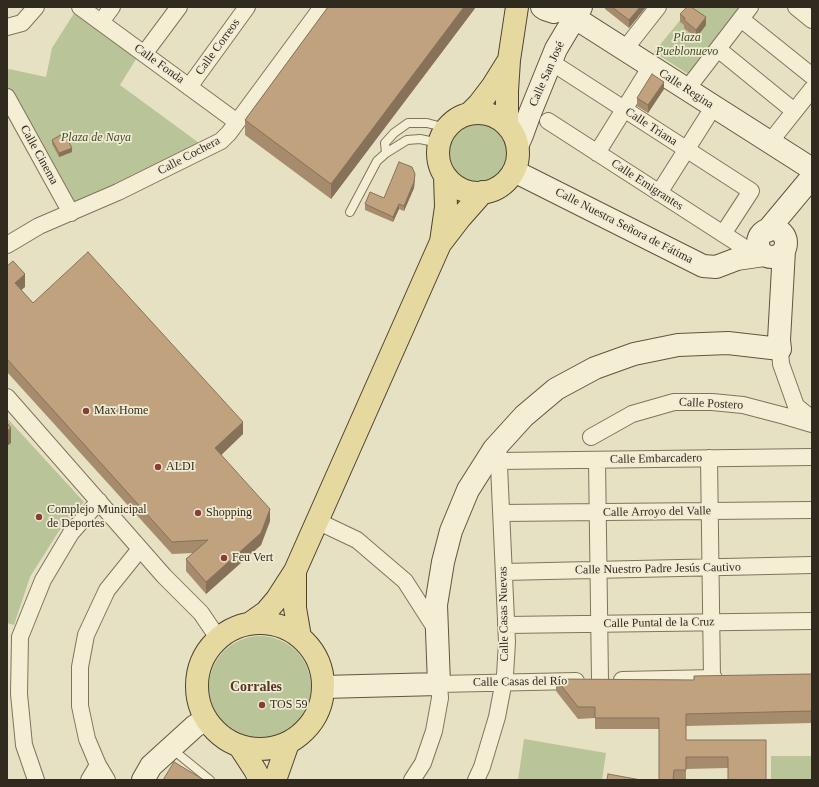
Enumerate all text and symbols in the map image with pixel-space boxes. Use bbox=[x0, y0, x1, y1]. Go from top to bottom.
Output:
street label: Calle Correos bbox=[193, 16, 243, 78]
park label: Plaza Pueblonuevo bbox=[656, 31, 718, 59]
street label: Calle San José bbox=[526, 39, 568, 109]
street label: Calle Fonda bbox=[131, 41, 187, 87]
street label: Calle Regina bbox=[656, 66, 716, 112]
street label: Calle Triana bbox=[622, 105, 680, 149]
street label: Calle Cinema bbox=[17, 123, 61, 187]
park label: Plaza de Naya bbox=[61, 131, 131, 145]
street label: Calle Cochera bbox=[155, 134, 223, 178]
street label: Calle Emigrantes bbox=[608, 156, 686, 214]
street label: Calle Nuestra Señora de Fátima bbox=[553, 185, 695, 267]
street label: Calle Postero bbox=[679, 395, 743, 413]
place label: Max Home bbox=[94, 404, 148, 418]
marker: Max Home bbox=[81, 406, 91, 416]
street label: Calle Embarcadero bbox=[610, 451, 702, 467]
place label: ALDI bbox=[166, 460, 195, 474]
marker: ALDI bbox=[153, 462, 163, 472]
place label: Complejo Municipal de Deportes bbox=[47, 503, 147, 531]
street label: Calle Arroyo del Valle bbox=[603, 504, 711, 520]
place label: Shopping bbox=[206, 506, 252, 520]
marker: Shopping bbox=[193, 508, 203, 518]
marker: Complejo Municipal de Deportes bbox=[34, 512, 44, 522]
place label: Feu Vert bbox=[232, 551, 273, 565]
marker: Feu Vert bbox=[219, 553, 229, 563]
street label: Calle Nuestro Padre Jesús Cautivo bbox=[575, 560, 741, 578]
street label: Calle Casas Nuevas bbox=[496, 566, 512, 662]
street label: Calle Puntal de la Cruz bbox=[603, 615, 715, 631]
street label: Calle Casas del Río bbox=[473, 674, 567, 690]
district label: Corrales bbox=[230, 679, 282, 695]
place label: TOS 59 bbox=[270, 698, 307, 712]
marker: TOS 59 bbox=[257, 700, 267, 710]

